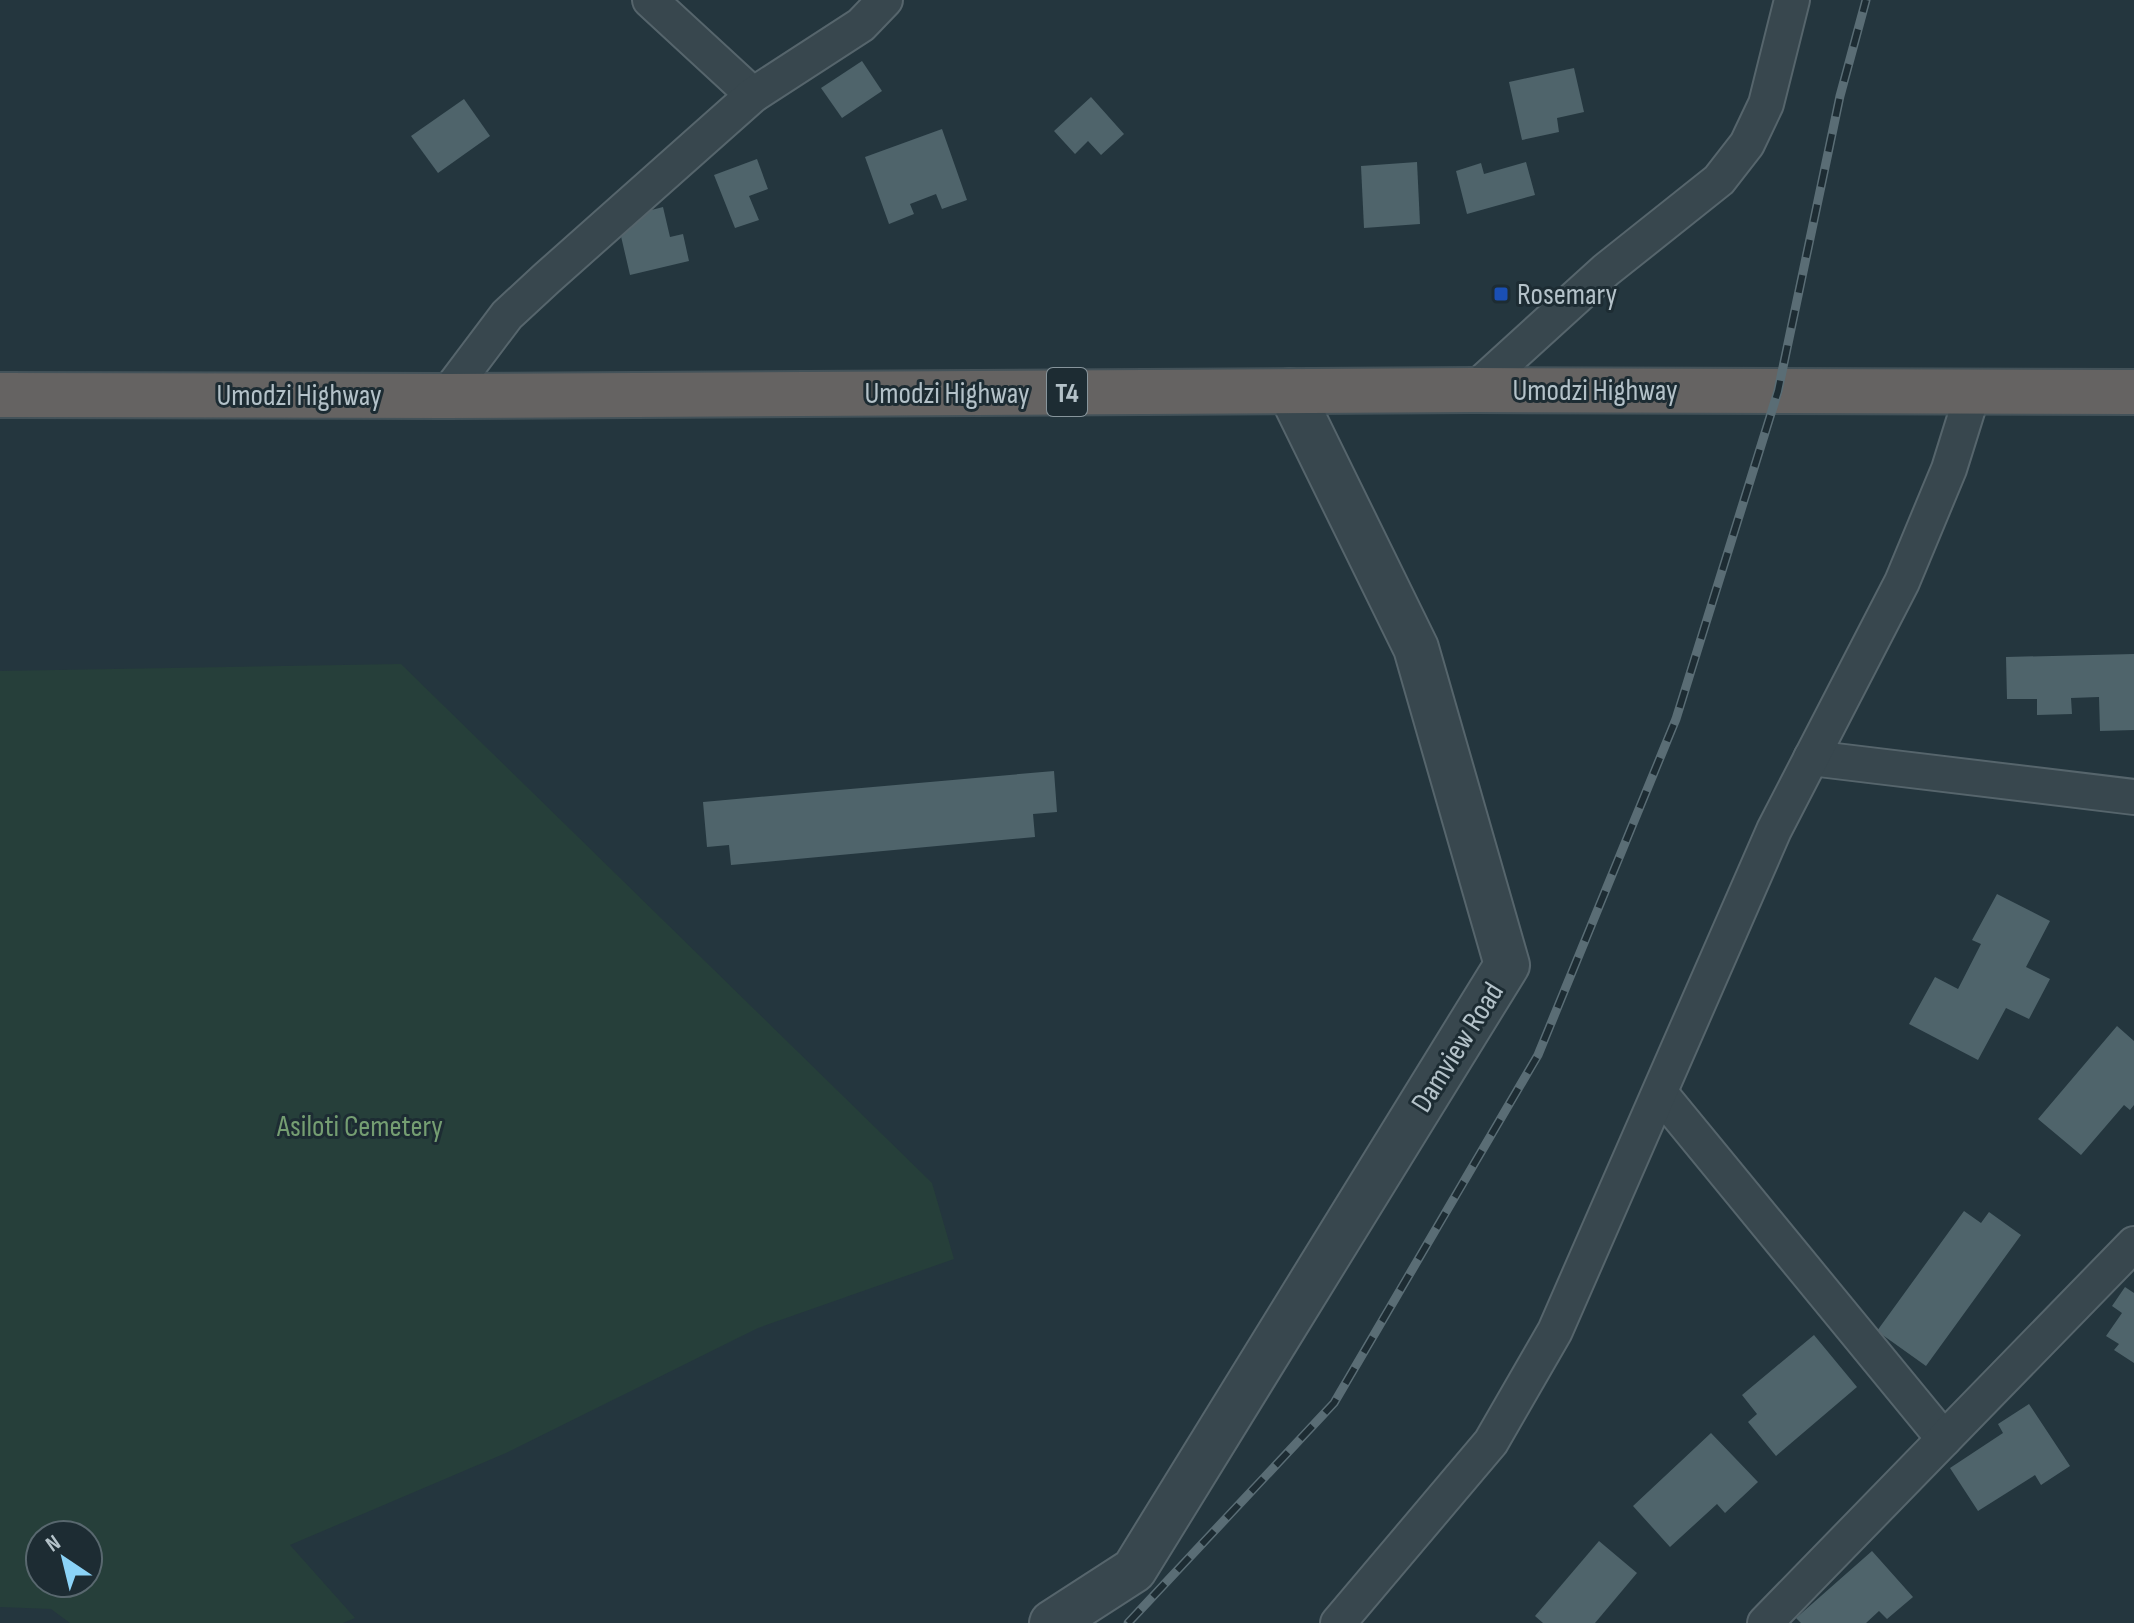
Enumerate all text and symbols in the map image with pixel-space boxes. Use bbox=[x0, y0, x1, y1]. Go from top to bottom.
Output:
place label: Rosemary bbox=[1517, 277, 1617, 313]
marker: Rosemary bbox=[1492, 285, 1510, 303]
road number: T4 bbox=[1047, 368, 1087, 416]
street label: Umodzi Highway bbox=[1512, 373, 1678, 409]
street label: Umodzi Highway bbox=[864, 376, 1030, 412]
street label: Umodzi Highway bbox=[216, 378, 382, 414]
street label: Damview Road bbox=[1404, 976, 1512, 1119]
park label: Asiloti Cemetery bbox=[276, 1109, 443, 1145]
north arrow bbox=[24, 1519, 104, 1599]
text: N bbox=[41, 1529, 66, 1558]

